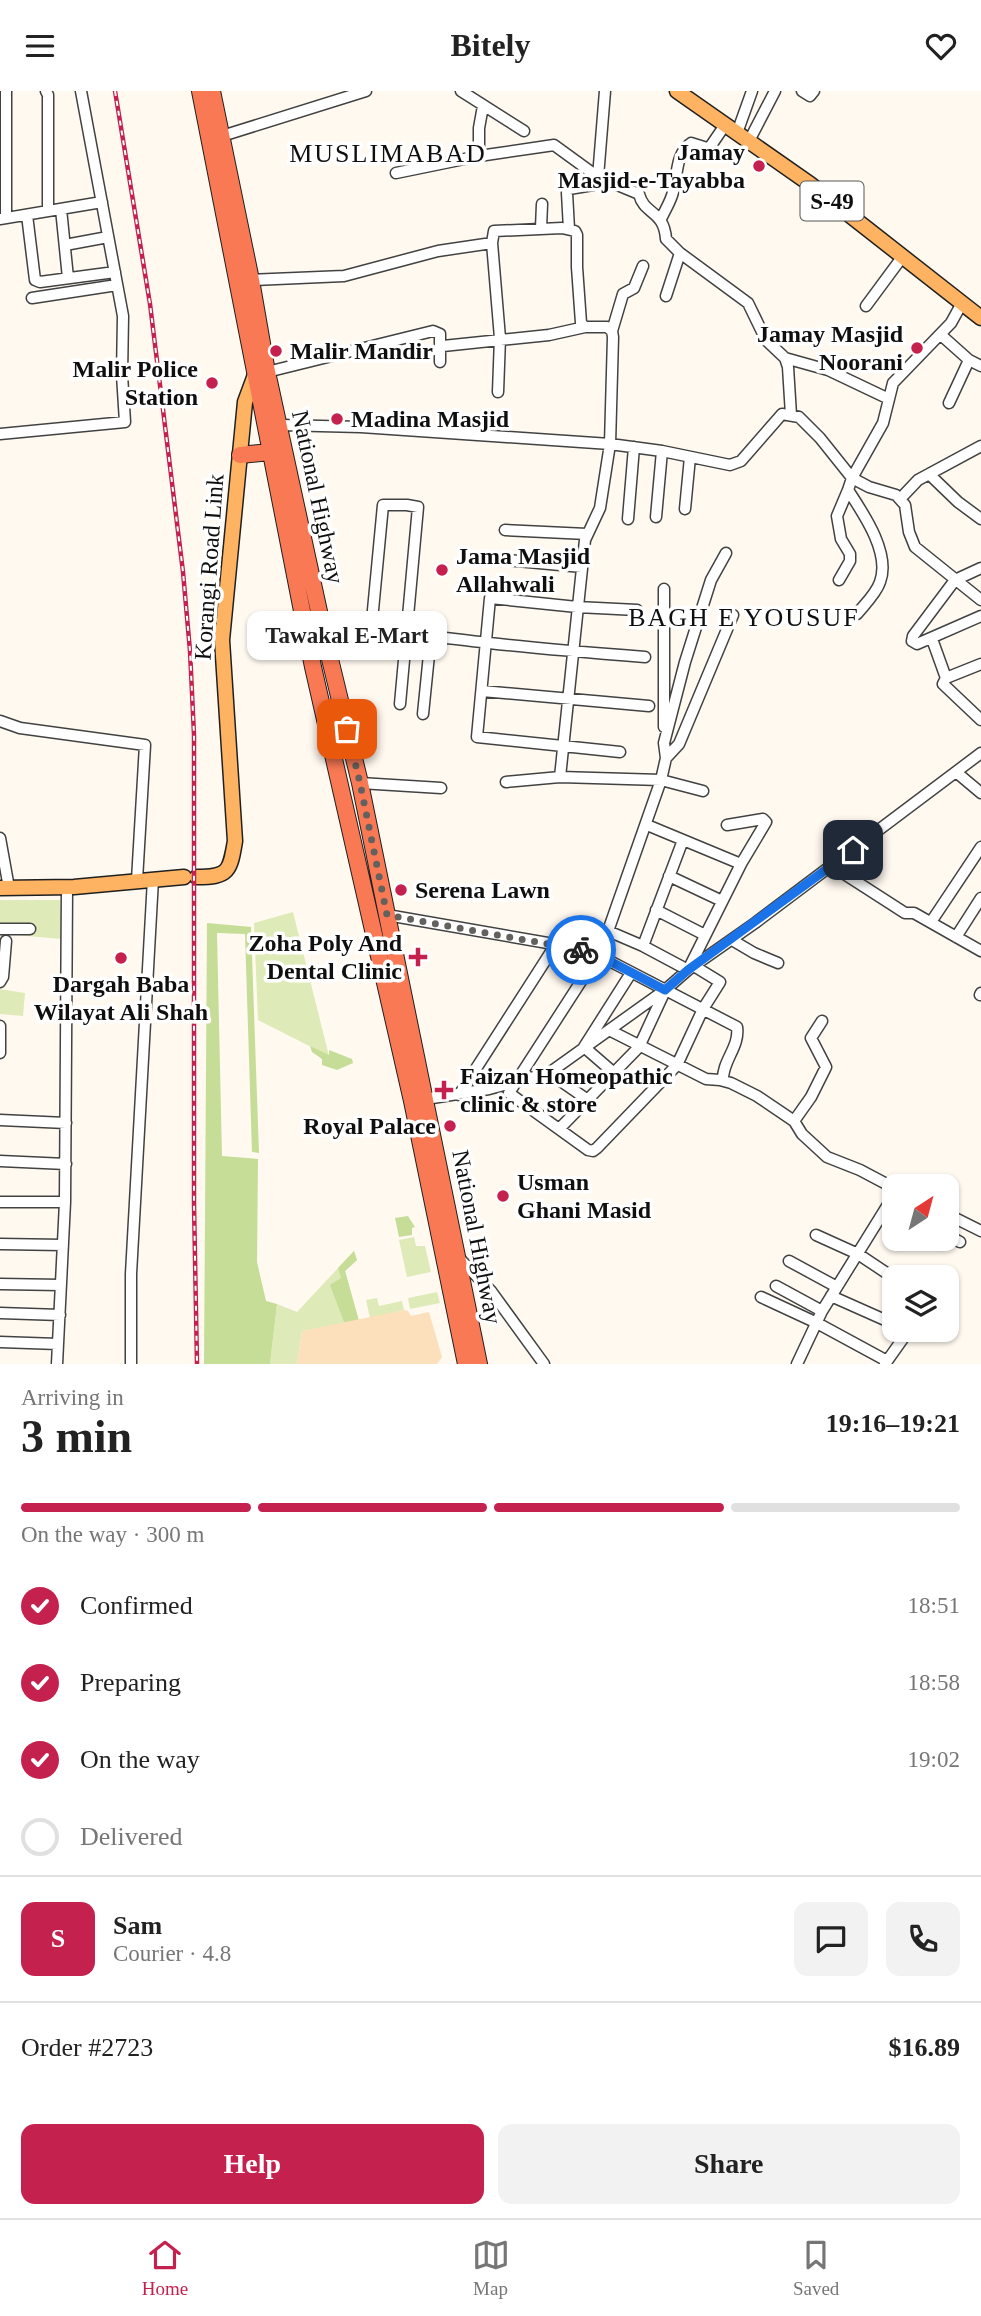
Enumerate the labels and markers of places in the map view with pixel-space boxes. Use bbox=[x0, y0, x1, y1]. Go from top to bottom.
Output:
place label: Jamay Masjid-e-Tayabba bbox=[558, 139, 745, 193]
marker: Jamay Masjid-e-Tayabba bbox=[751, 158, 767, 174]
place label: Jamay Masjid Noorani bbox=[757, 321, 904, 375]
place label: Malir Mandir bbox=[290, 338, 433, 364]
marker: Jamay Masjid Noorani bbox=[909, 340, 925, 356]
marker: Malir Mandir bbox=[268, 343, 284, 359]
place label: Malir Police Station bbox=[72, 356, 198, 410]
marker: Malir Police Station bbox=[204, 375, 220, 391]
place label: Madina Masjid bbox=[351, 406, 510, 432]
marker: Madina Masjid bbox=[329, 411, 345, 427]
place label: Jama Masjid Allahwali bbox=[456, 543, 591, 597]
marker: Jama Masjid Allahwali bbox=[434, 562, 450, 578]
callout: Tawakal E-Mart bbox=[247, 610, 447, 659]
pin bbox=[317, 699, 377, 759]
pin bbox=[823, 820, 883, 880]
place label: Serena Lawn bbox=[415, 877, 550, 903]
marker: Serena Lawn bbox=[393, 882, 409, 898]
place label: Zoha Poly And Dental Clinic bbox=[249, 930, 403, 984]
marker: Zoha Poly And Dental Clinic bbox=[408, 947, 428, 967]
marker: Dargah Baba Wilayat Ali Shah bbox=[113, 950, 129, 966]
place label: Dargah Baba Wilayat Ali Shah bbox=[34, 971, 208, 1025]
place label: Faizan Homeopathic clinic & store bbox=[460, 1063, 673, 1117]
marker: Faizan Homeopathic clinic & store bbox=[434, 1080, 454, 1100]
place label: Royal Palace bbox=[303, 1113, 436, 1139]
marker: Royal Palace bbox=[442, 1118, 458, 1134]
place label: Usman Ghani Masid bbox=[517, 1169, 652, 1223]
marker: Usman Ghani Masid bbox=[495, 1188, 511, 1204]

